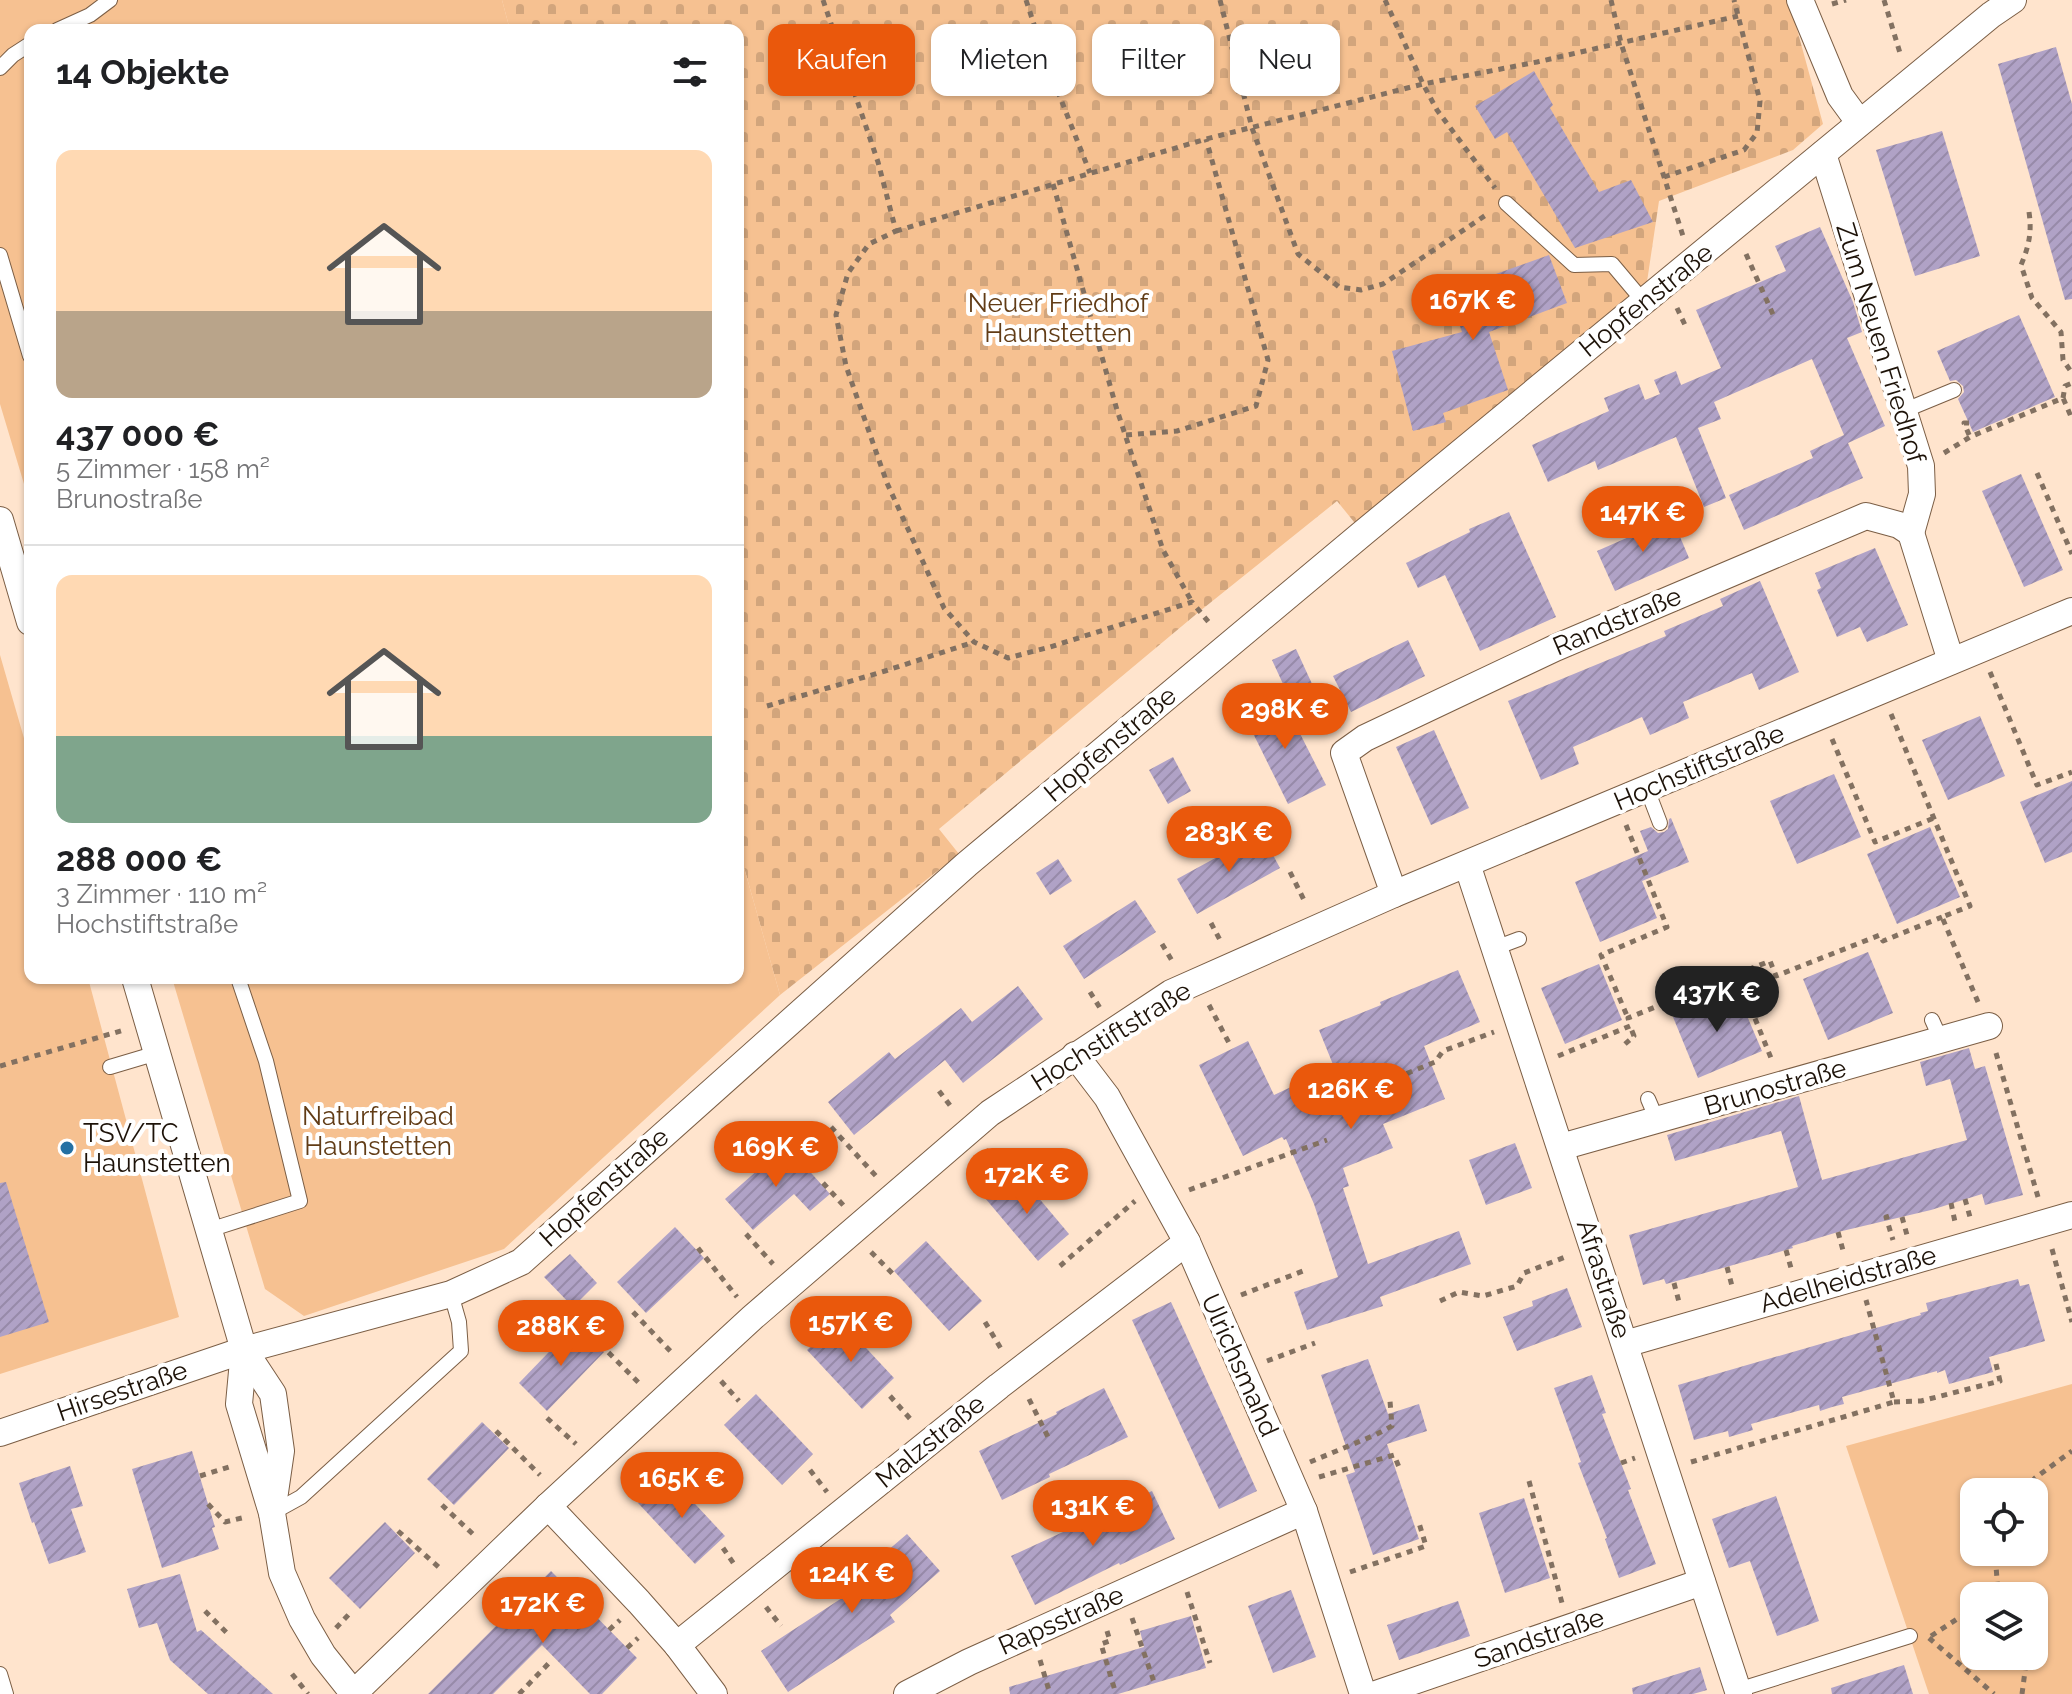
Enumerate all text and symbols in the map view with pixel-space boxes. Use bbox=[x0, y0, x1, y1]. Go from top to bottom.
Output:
chip: Kaufen bbox=[768, 24, 915, 96]
chip: Mieten bbox=[931, 24, 1076, 96]
chip: Filter bbox=[1092, 24, 1214, 96]
chip: Neu bbox=[1230, 24, 1340, 96]
icon: filters bbox=[668, 50, 712, 94]
text: 14 Objekte bbox=[56, 52, 229, 92]
icon: home bbox=[312, 202, 456, 346]
street label: Zum Neuen Friedhof bbox=[1830, 220, 1932, 468]
street label: Hopfenstraße bbox=[1573, 237, 1719, 363]
pin: 167K € bbox=[1408, 274, 1538, 342]
text: 167K € bbox=[1429, 285, 1517, 315]
park label: Neuer Friedhof Haunstetten bbox=[968, 288, 1150, 348]
text: 437 000 € bbox=[56, 414, 220, 454]
text: 5 Zimmer · 158 m² bbox=[56, 454, 270, 484]
text: Brunostraße bbox=[56, 484, 203, 514]
pin: 147K € bbox=[1578, 486, 1708, 554]
text: 147K € bbox=[1600, 497, 1686, 527]
street label: Randstraße bbox=[1548, 581, 1686, 661]
icon: home bbox=[312, 627, 456, 771]
street label: Hopfenstraße bbox=[1038, 680, 1182, 808]
pin: 298K € bbox=[1220, 683, 1350, 751]
text: 298K € bbox=[1240, 694, 1330, 724]
street label: Hochstiftstraße bbox=[1609, 718, 1789, 816]
pin: 283K € bbox=[1164, 806, 1294, 874]
text: 283K € bbox=[1185, 817, 1273, 847]
text: 288 000 € bbox=[56, 839, 222, 879]
text: 3 Zimmer · 110 m² bbox=[56, 879, 267, 909]
text: Hochstiftstraße bbox=[56, 909, 238, 939]
pin: 437K € bbox=[1652, 966, 1782, 1034]
street label: Hochstiftstraße bbox=[1026, 975, 1196, 1097]
text: 437K € bbox=[1673, 977, 1761, 1007]
street label: Brunostraße bbox=[1700, 1052, 1850, 1122]
pin: 126K € bbox=[1286, 1063, 1416, 1131]
text: 126K € bbox=[1307, 1074, 1395, 1104]
park label: Naturfreibad Haunstetten bbox=[302, 1101, 454, 1161]
place label: TSV/TC Haunstetten bbox=[83, 1118, 231, 1178]
street label: Hopfenstraße bbox=[533, 1121, 675, 1253]
pin: 169K € bbox=[711, 1121, 841, 1189]
text: 169K € bbox=[732, 1132, 820, 1162]
marker: TSV/TC Haunstetten bbox=[58, 1139, 76, 1157]
pin: 172K € bbox=[962, 1148, 1092, 1216]
text: 172K € bbox=[984, 1159, 1070, 1189]
street label: Afrastraße bbox=[1571, 1216, 1637, 1342]
street label: Adelheidstraße bbox=[1756, 1239, 1940, 1319]
street label: Ulrichsmahd bbox=[1195, 1289, 1285, 1441]
pin: 157K € bbox=[786, 1296, 916, 1364]
pin: 288K € bbox=[496, 1300, 626, 1368]
text: 157K € bbox=[808, 1307, 894, 1337]
text: 288K € bbox=[516, 1311, 606, 1341]
street label: Hirsestraße bbox=[53, 1355, 191, 1427]
street label: Malzstraße bbox=[870, 1388, 990, 1494]
pin: 165K € bbox=[617, 1452, 747, 1520]
text: 165K € bbox=[638, 1463, 726, 1493]
map controls bbox=[1960, 1478, 2048, 1670]
button: locate bbox=[1960, 1478, 2048, 1566]
pin: 131K € bbox=[1028, 1480, 1158, 1548]
text: 131K € bbox=[1051, 1491, 1135, 1521]
pin: 124K € bbox=[787, 1547, 917, 1615]
text: 124K € bbox=[809, 1558, 895, 1588]
pin: 172K € bbox=[478, 1577, 608, 1645]
street label: Rapsstraße bbox=[994, 1579, 1128, 1661]
button: layers bbox=[1960, 1582, 2048, 1670]
text: 172K € bbox=[500, 1588, 586, 1618]
street label: Sandstraße bbox=[1470, 1602, 1608, 1674]

